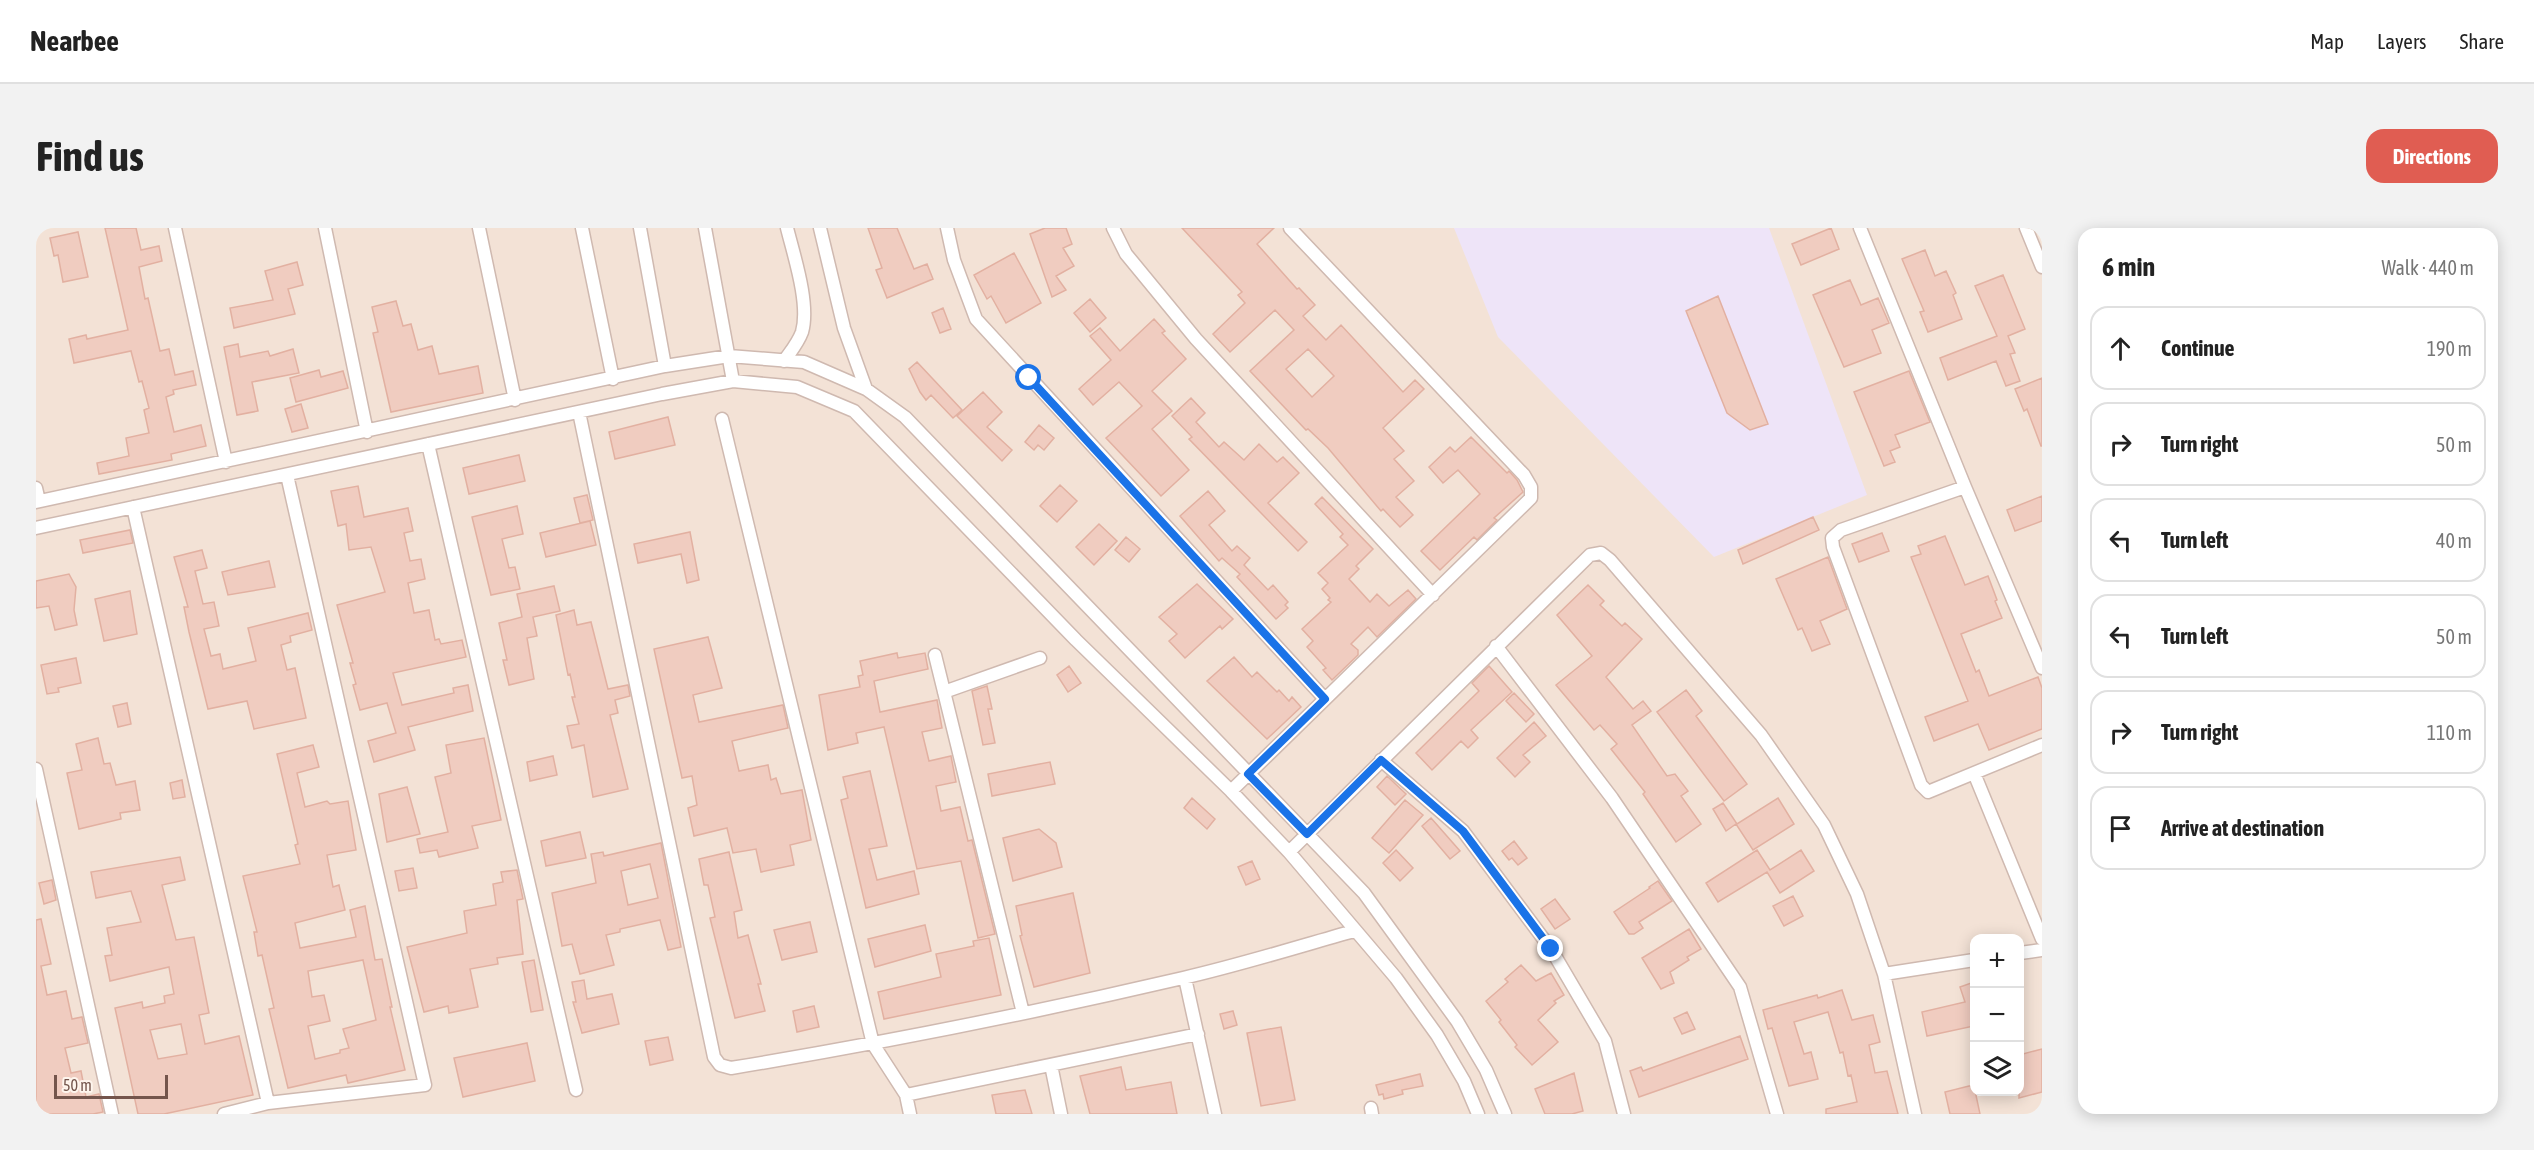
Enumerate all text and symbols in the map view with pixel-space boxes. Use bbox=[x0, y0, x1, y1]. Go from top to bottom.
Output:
text: Nearbee bbox=[30, 25, 119, 57]
text: Map bbox=[2310, 29, 2344, 53]
text: Layers bbox=[2377, 29, 2427, 53]
text: Share bbox=[2460, 29, 2504, 53]
button: Directions bbox=[2366, 129, 2498, 183]
text: Find us bbox=[36, 132, 144, 180]
text: 6 min bbox=[2102, 252, 2155, 282]
text: Walk · 440 m bbox=[2382, 256, 2474, 279]
icon: ahead bbox=[2104, 332, 2137, 365]
text: Continue bbox=[2161, 335, 2235, 361]
text: 190 m bbox=[2427, 337, 2472, 360]
route start bbox=[1015, 364, 1041, 390]
icon: right bbox=[2104, 428, 2137, 461]
text: Turn right bbox=[2161, 431, 2238, 457]
text: 50 m bbox=[2436, 433, 2472, 456]
icon: left bbox=[2104, 524, 2137, 557]
text: Turn left bbox=[2161, 527, 2228, 553]
text: 40 m bbox=[2436, 529, 2472, 552]
icon: left bbox=[2104, 620, 2137, 653]
text: Turn left bbox=[2161, 623, 2228, 649]
text: 50 m bbox=[2436, 625, 2472, 648]
icon: right bbox=[2104, 716, 2137, 749]
text: Turn right bbox=[2161, 719, 2238, 745]
text: 110 m bbox=[2427, 721, 2472, 744]
icon: arrive bbox=[2104, 812, 2137, 845]
text: Arrive at destination bbox=[2161, 815, 2324, 841]
map controls bbox=[1970, 934, 2024, 1096]
button: + bbox=[1970, 934, 2024, 988]
route end bbox=[1537, 935, 1563, 961]
button: − bbox=[1970, 988, 2024, 1042]
button: layers bbox=[1970, 1042, 2024, 1096]
scale bar bbox=[54, 1072, 168, 1100]
text: 50 m bbox=[63, 1076, 92, 1094]

